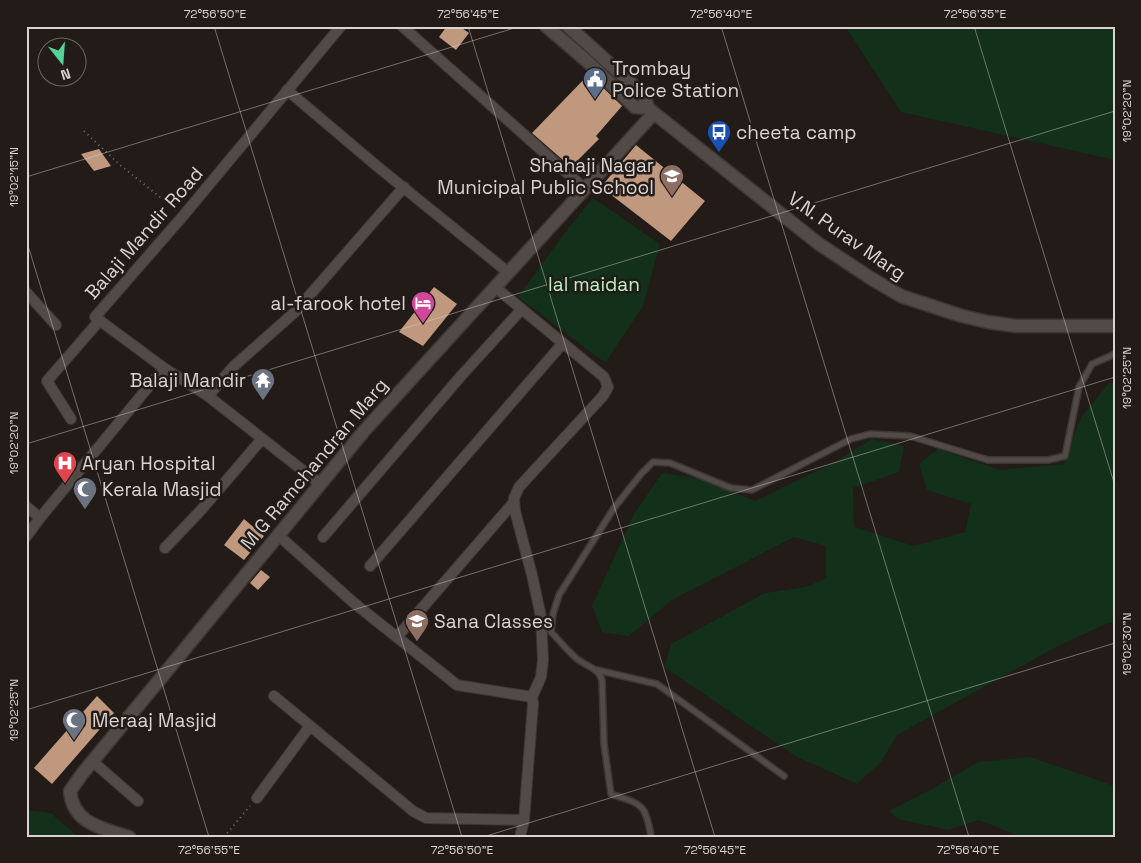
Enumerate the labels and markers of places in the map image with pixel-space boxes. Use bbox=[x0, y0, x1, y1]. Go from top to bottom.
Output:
place label: Trombay Police Station bbox=[612, 56, 739, 103]
public building icon: Trombay Police Station bbox=[582, 66, 608, 100]
bus stop icon: cheeta camp bbox=[706, 119, 732, 153]
place label: cheeta camp bbox=[736, 120, 857, 145]
place label: Shahaji Nagar Municipal Public School bbox=[437, 153, 654, 200]
school or university icon: Shahaji Nagar Municipal Public School bbox=[659, 163, 685, 197]
hotel icon: al-farook hotel bbox=[410, 290, 436, 324]
place label: al-farook hotel bbox=[270, 291, 406, 316]
temple icon: Balaji Mandir bbox=[250, 367, 276, 401]
place label: Balaji Mandir bbox=[130, 368, 246, 393]
hospital icon: Aryan Hospital bbox=[52, 450, 78, 484]
place label: Aryan Hospital bbox=[82, 451, 216, 476]
mosque icon: Kerala Masjid bbox=[72, 476, 98, 510]
place label: Kerala Masjid bbox=[102, 477, 222, 502]
school or university icon: Sana Classes bbox=[404, 608, 430, 642]
place label: Sana Classes bbox=[434, 609, 553, 634]
mosque icon: Meraaj Masjid bbox=[61, 707, 87, 741]
place label: Meraaj Masjid bbox=[92, 708, 217, 733]

